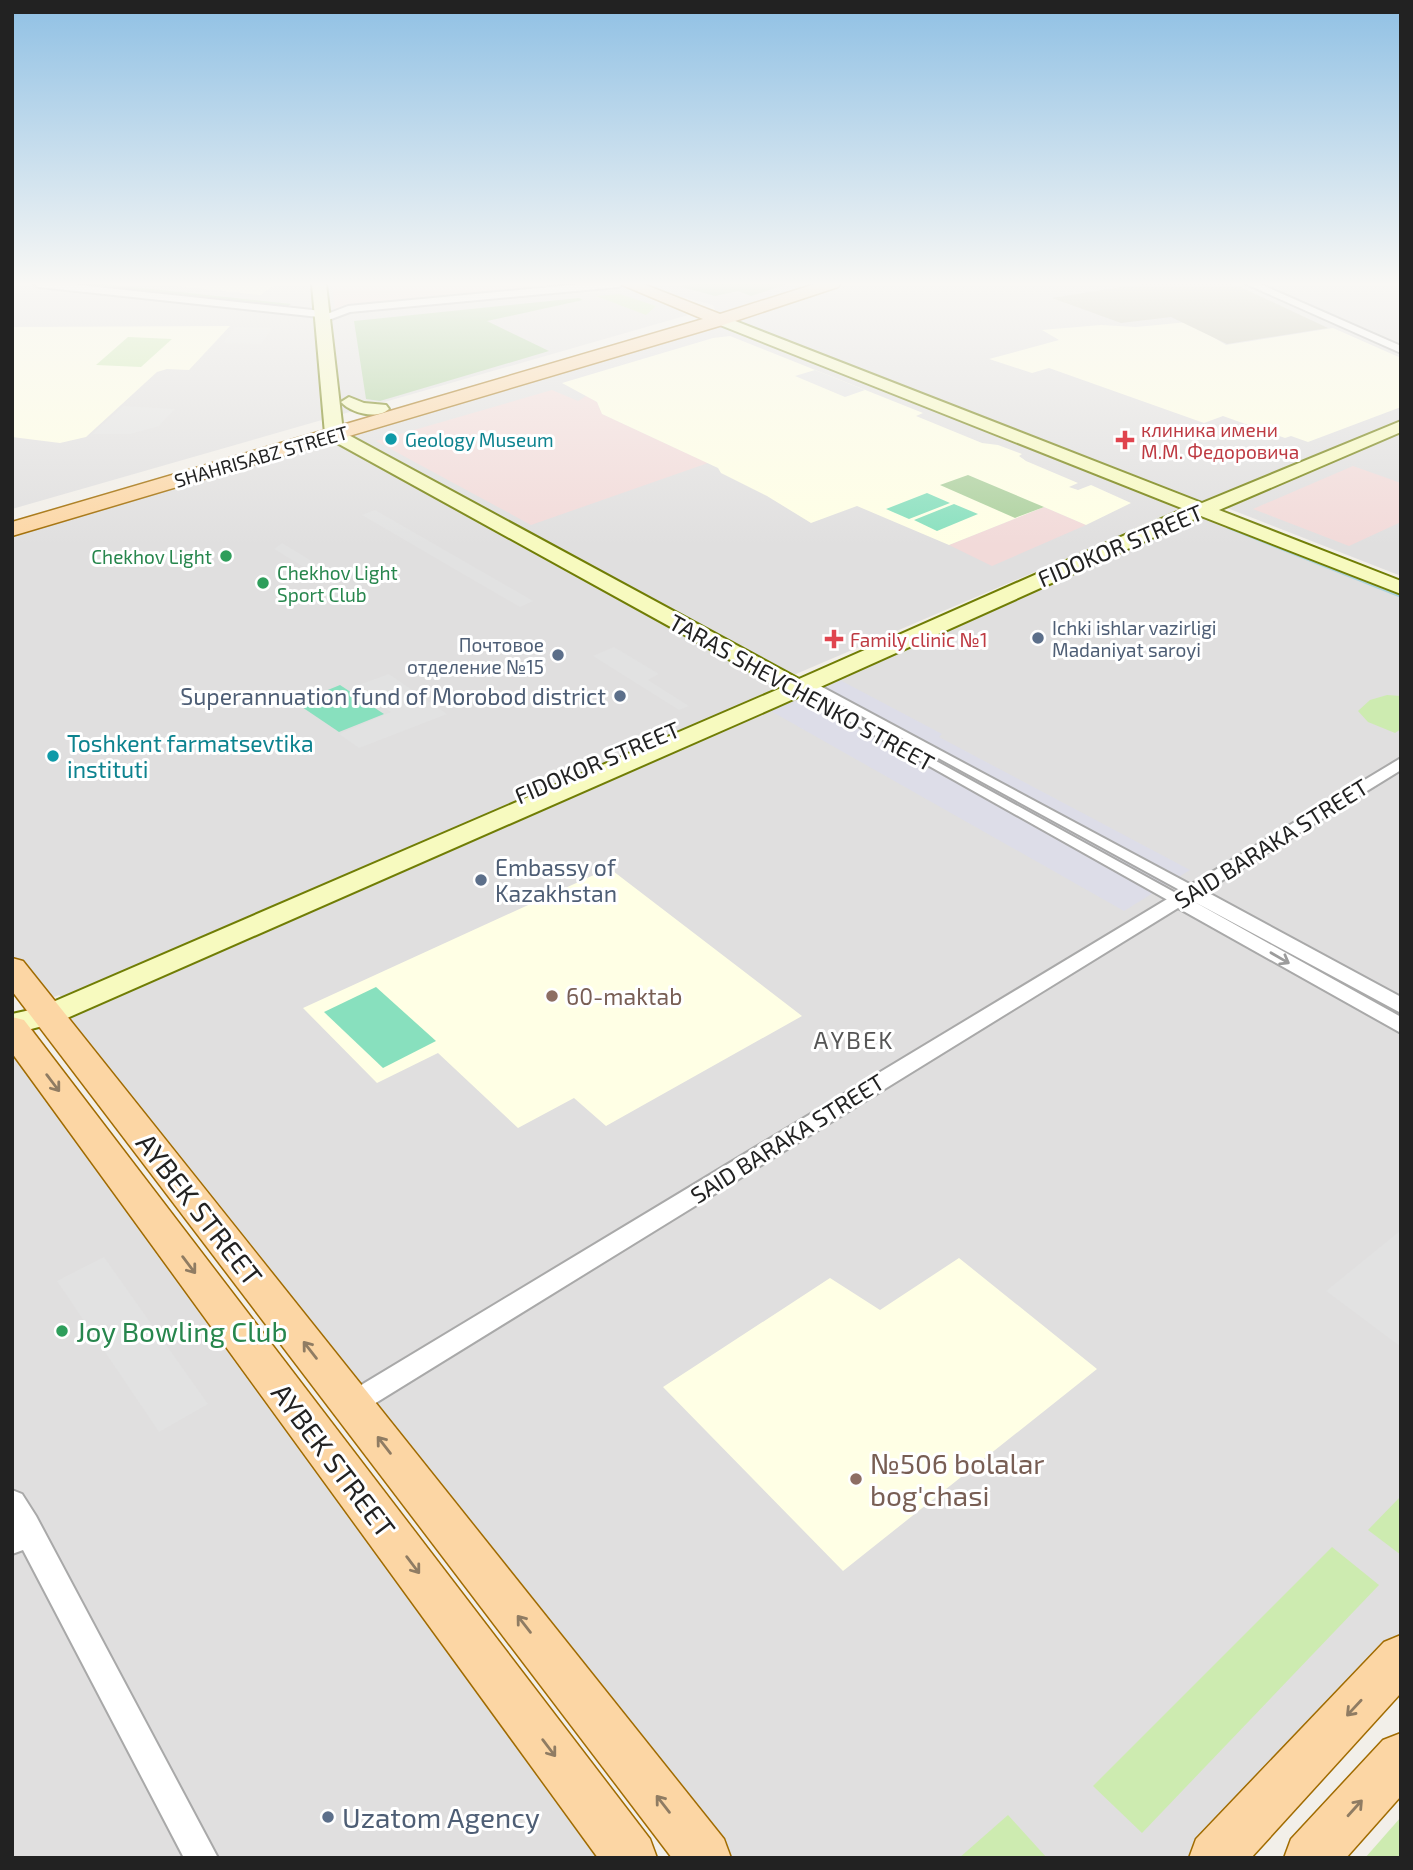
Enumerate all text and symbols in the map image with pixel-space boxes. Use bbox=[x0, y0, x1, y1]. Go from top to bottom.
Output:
place label: клиника имени М.М. Федоровича bbox=[1141, 418, 1299, 463]
street label: SHAHRISABZ STREET bbox=[172, 420, 350, 492]
place label: Geology Museum bbox=[405, 428, 554, 451]
marker: клиника имени М.М. Федоровича bbox=[1115, 430, 1135, 450]
marker: Geology Museum bbox=[383, 431, 399, 447]
street label: FIDOKOR STREET bbox=[1033, 498, 1207, 592]
place label: Chekhov Light bbox=[91, 545, 212, 568]
marker: Chekhov Light bbox=[218, 548, 234, 564]
place label: Chekhov Light Sport Club bbox=[277, 561, 398, 606]
marker: Chekhov Light Sport Club bbox=[255, 575, 271, 591]
street label: TARAS SHEVCHENKO STREET bbox=[665, 607, 939, 777]
place label: Ichki ishlar vazirligi Madaniyat saroyi bbox=[1052, 616, 1217, 661]
place label: Family clinic №1 bbox=[850, 628, 987, 651]
marker: Family clinic №1 bbox=[824, 629, 844, 649]
marker: Ichki ishlar vazirligi Madaniyat saroyi bbox=[1030, 630, 1046, 646]
place label: Почтовое отделение №15 bbox=[407, 633, 544, 678]
marker: Почтовое отделение №15 bbox=[550, 647, 566, 663]
place label: Superannuation fund of Morobod district bbox=[180, 682, 606, 710]
marker: Superannuation fund of Morobod district bbox=[612, 688, 628, 704]
street label: FIDOKOR STREET bbox=[510, 715, 684, 809]
place label: Toshkent farmatsevtika instituti bbox=[67, 729, 314, 783]
marker: Toshkent farmatsevtika instituti bbox=[45, 748, 61, 764]
street label: SAID BARAKA STREET bbox=[1169, 772, 1373, 914]
place label: Embassy of Kazakhstan bbox=[495, 853, 617, 907]
marker: Embassy of Kazakhstan bbox=[473, 872, 489, 888]
one-way arrow bbox=[1270, 951, 1290, 965]
place label: 60-maktab bbox=[566, 982, 682, 1010]
marker: 60-maktab bbox=[544, 988, 560, 1004]
district label: АYBEK bbox=[813, 1025, 895, 1054]
street label: SAID BARAKA STREET bbox=[685, 1067, 889, 1209]
one-way arrow bbox=[46, 1073, 60, 1092]
street label: AYBEK STREET bbox=[130, 1126, 270, 1292]
one-way arrow bbox=[182, 1256, 197, 1274]
place label: Joy Bowling Club bbox=[76, 1314, 288, 1348]
marker: Joy Bowling Club bbox=[54, 1323, 70, 1339]
one-way arrow bbox=[302, 1341, 317, 1360]
street label: AYBEK STREET bbox=[265, 1376, 403, 1544]
one-way arrow bbox=[376, 1436, 391, 1455]
place label: №506 bolalar bog'chasi bbox=[870, 1446, 1045, 1512]
marker: №506 bolalar bog'chasi bbox=[848, 1471, 864, 1487]
one-way arrow bbox=[406, 1556, 421, 1574]
one-way arrow bbox=[516, 1616, 531, 1634]
one-way arrow bbox=[1346, 1699, 1363, 1716]
one-way arrow bbox=[542, 1738, 557, 1757]
one-way arrow bbox=[656, 1795, 671, 1814]
place label: Uzatom Agency bbox=[342, 1800, 540, 1834]
one-way arrow bbox=[1347, 1800, 1364, 1817]
marker: Uzatom Agency bbox=[320, 1809, 336, 1825]

